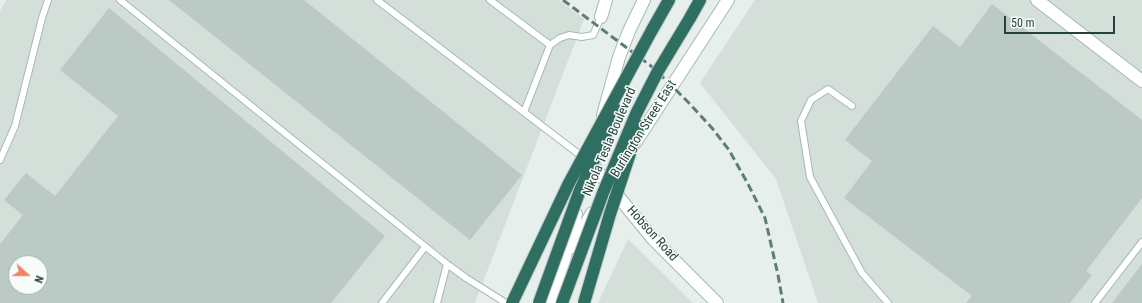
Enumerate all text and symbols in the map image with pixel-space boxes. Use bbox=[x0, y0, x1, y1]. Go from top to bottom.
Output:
scale bar bbox=[1006, 8, 1117, 34]
text: 50 m bbox=[1011, 16, 1035, 30]
street label: Burlington Street East bbox=[608, 78, 680, 180]
street label: Nikola Tesla Boulevard bbox=[580, 85, 640, 199]
street label: Hobson Road bbox=[623, 203, 681, 265]
north arrow bbox=[8, 255, 48, 295]
text: N bbox=[31, 274, 46, 285]

